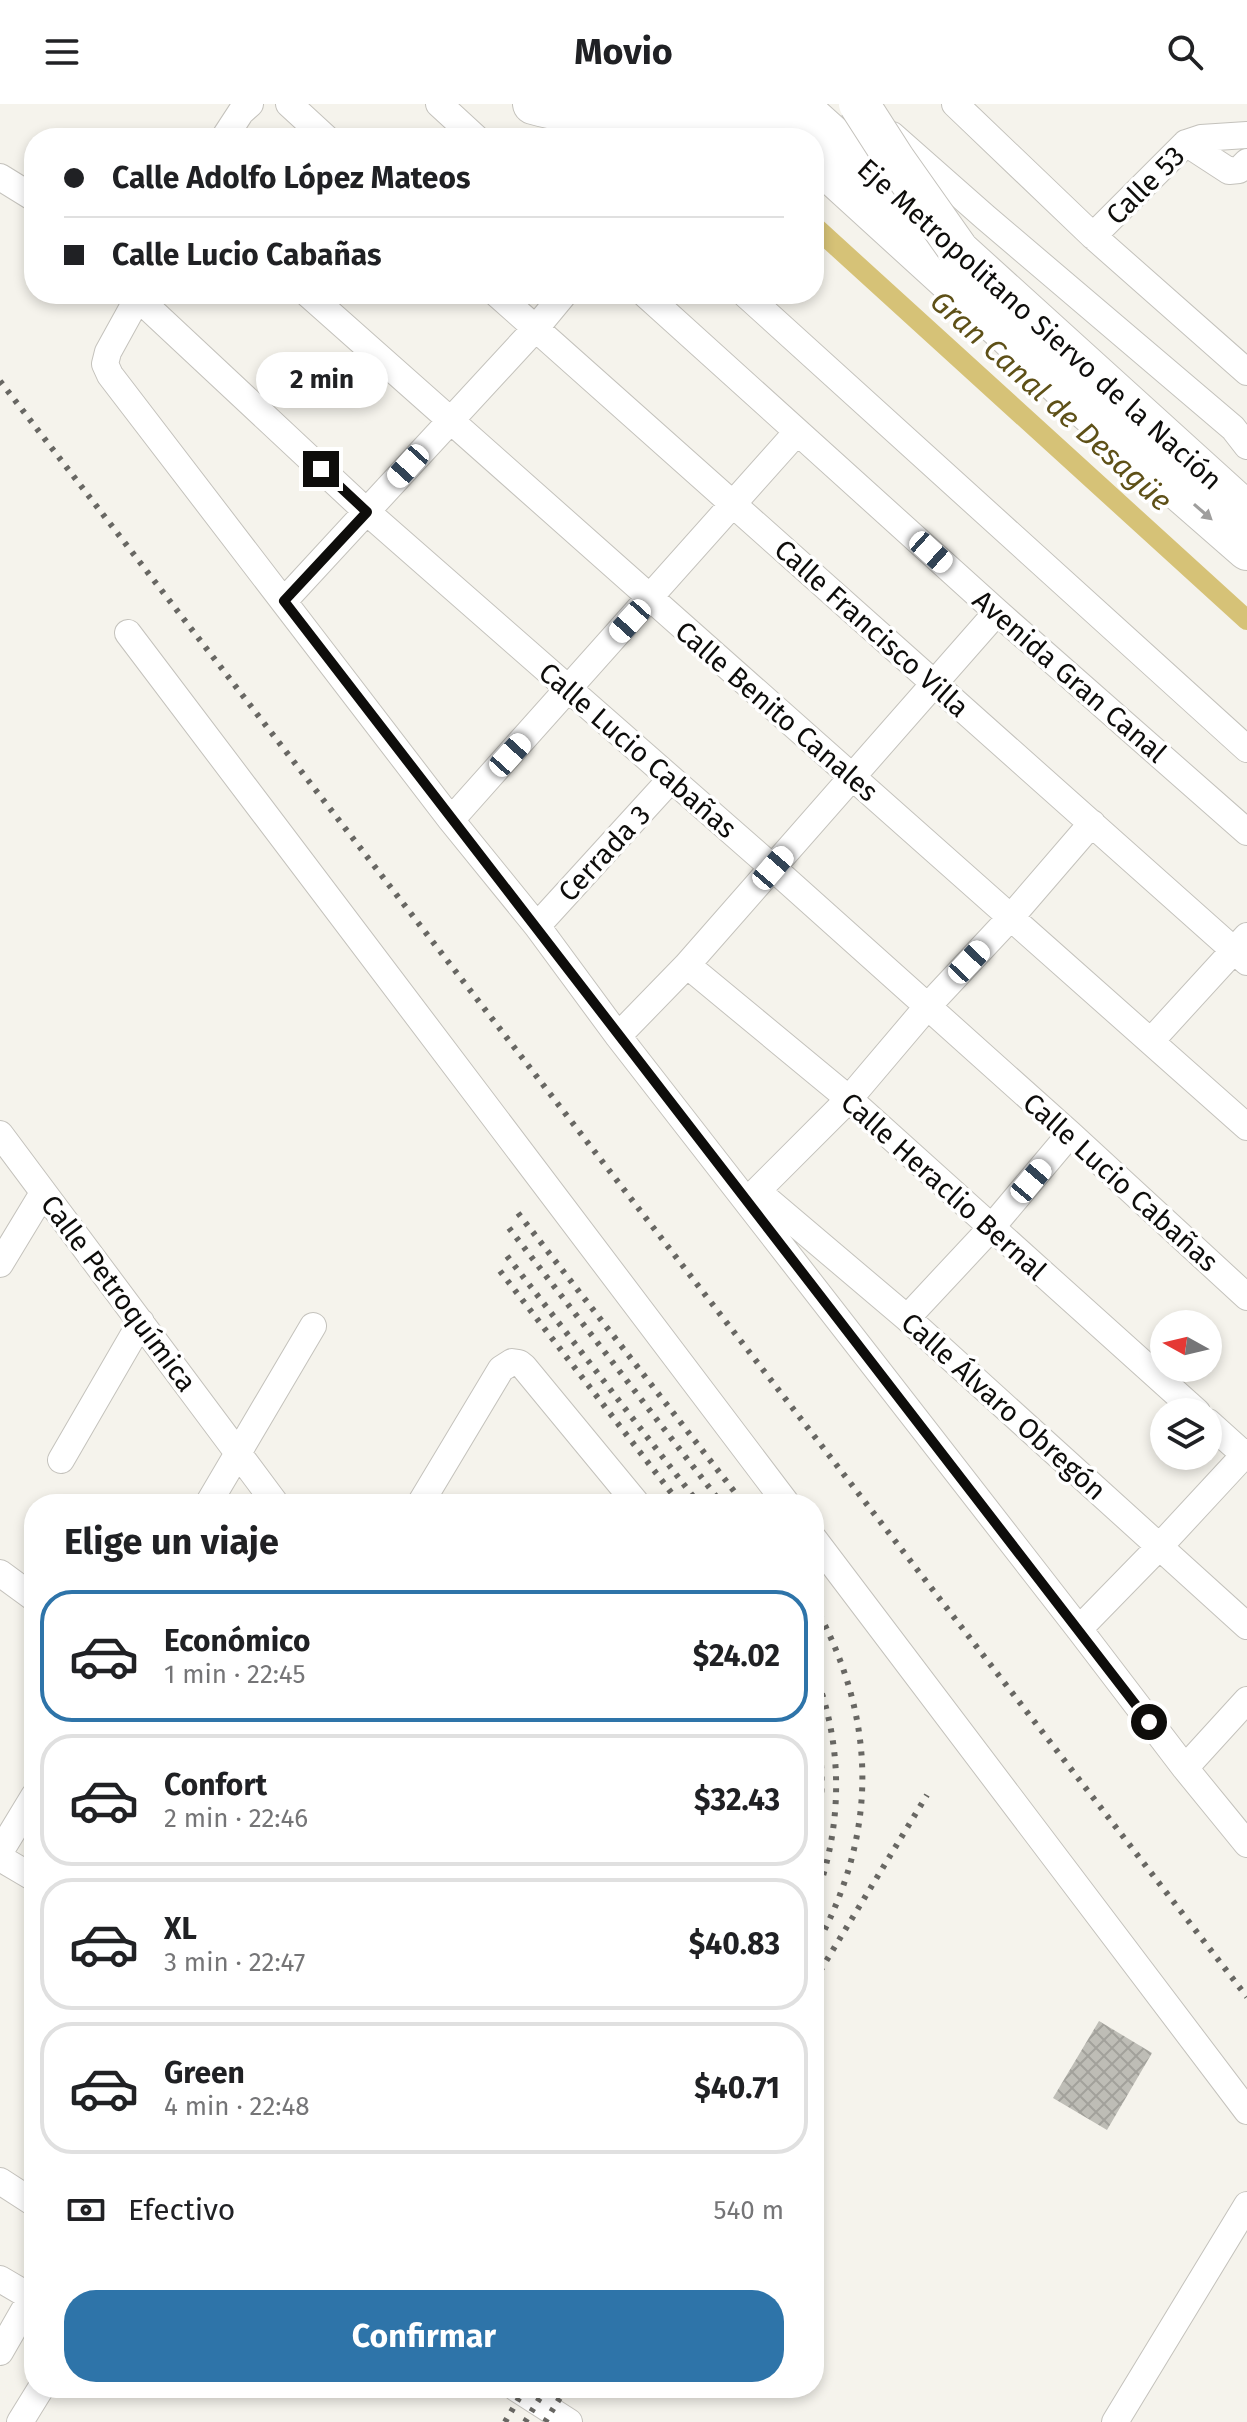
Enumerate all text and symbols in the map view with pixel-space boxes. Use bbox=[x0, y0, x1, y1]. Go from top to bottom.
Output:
icon: menu bbox=[40, 30, 84, 74]
text: Movio bbox=[574, 30, 673, 74]
icon: search bbox=[1163, 30, 1207, 74]
street label: Calle 53 bbox=[1099, 139, 1191, 231]
street label: Eje Metropolitano Siervo de la Nación bbox=[851, 152, 1229, 497]
text: Calle Adolfo López Mateos bbox=[112, 160, 470, 196]
text: Calle Lucio Cabañas bbox=[112, 237, 381, 273]
water label: Gran Canal de Desagüe bbox=[923, 283, 1179, 519]
callout: 2 min bbox=[255, 353, 387, 409]
text: 2 min bbox=[290, 364, 354, 395]
car bbox=[383, 440, 433, 492]
route end bbox=[303, 451, 339, 487]
one-way arrow bbox=[1193, 503, 1213, 520]
car bbox=[905, 527, 957, 577]
street label: Calle Francisco Villa bbox=[768, 533, 975, 724]
street label: Avenida Gran Canal bbox=[966, 583, 1173, 769]
car bbox=[605, 595, 655, 647]
street label: Calle Benito Canales bbox=[669, 614, 885, 808]
street label: Calle Lucio Cabañas bbox=[532, 656, 743, 845]
car bbox=[485, 729, 535, 781]
street label: Cerrada 3 bbox=[552, 798, 657, 908]
car bbox=[748, 842, 798, 894]
car bbox=[944, 936, 994, 988]
street label: Calle Heraclio Bernal bbox=[834, 1086, 1053, 1287]
street label: Calle Lucio Cabañas bbox=[1016, 1086, 1225, 1279]
car bbox=[1006, 1155, 1056, 1207]
street label: Calle Petroquímica bbox=[34, 1188, 203, 1398]
street label: Calle Álvaro Obregón bbox=[895, 1306, 1113, 1507]
north arrow bbox=[1150, 1310, 1222, 1382]
map controls bbox=[1150, 1310, 1222, 1470]
button: layers bbox=[1150, 1398, 1222, 1470]
text: Elige un viaje bbox=[64, 1520, 279, 1564]
icon: car bbox=[68, 1620, 140, 1692]
text: Económico bbox=[164, 1623, 310, 1659]
text: $24.02 bbox=[693, 1638, 780, 1674]
text: 1 min · 22:45 bbox=[164, 1659, 305, 1690]
route start bbox=[1131, 1704, 1167, 1740]
icon: car bbox=[68, 1764, 140, 1836]
text: Confort bbox=[164, 1767, 267, 1803]
text: $32.43 bbox=[694, 1782, 780, 1818]
text: 2 min · 22:46 bbox=[164, 1803, 308, 1834]
icon: car bbox=[68, 1908, 140, 1980]
text: XL bbox=[164, 1911, 197, 1947]
text: $40.83 bbox=[689, 1926, 780, 1962]
text: 3 min · 22:47 bbox=[164, 1947, 305, 1978]
icon: car bbox=[68, 2052, 140, 2124]
text: Green bbox=[164, 2055, 245, 2091]
text: $40.71 bbox=[694, 2070, 780, 2106]
text: 4 min · 22:48 bbox=[164, 2091, 310, 2122]
icon: cash bbox=[64, 2188, 108, 2232]
text: Efectivo bbox=[128, 2192, 235, 2228]
text: 540 m bbox=[713, 2195, 784, 2226]
button: Confirmar bbox=[64, 2290, 784, 2382]

